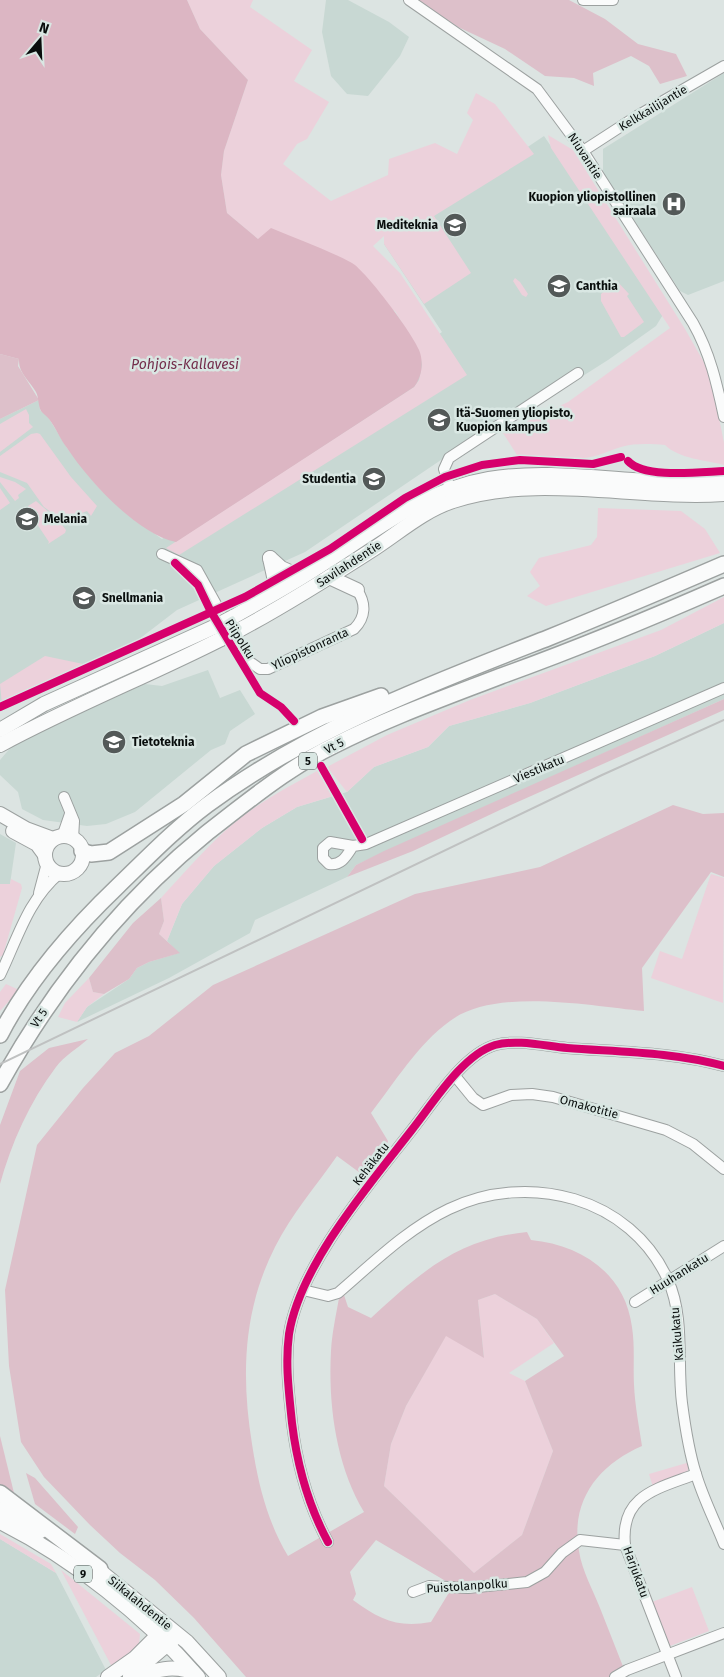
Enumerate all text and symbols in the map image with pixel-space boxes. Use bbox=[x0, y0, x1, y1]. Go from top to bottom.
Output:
north arrow bbox=[15, 15, 65, 65]
text: N bbox=[37, 19, 51, 38]
street label: Kelkkailijantie bbox=[616, 82, 690, 134]
street label: Niuvantie bbox=[565, 130, 605, 182]
place label: Kuopion yliopistollinen sairaala bbox=[528, 190, 656, 218]
hospital icon: Kuopion yliopistollinen sairaala bbox=[661, 191, 687, 217]
school or university icon: Mediteknia bbox=[442, 212, 468, 238]
place label: Mediteknia bbox=[377, 218, 438, 232]
school or university icon: Canthia bbox=[546, 273, 572, 299]
place label: Canthia bbox=[576, 279, 618, 293]
water label: Pohjois-Kallavesi bbox=[131, 356, 239, 373]
place label: Itä-Suomen yliopisto, Kuopion kampus bbox=[456, 406, 573, 434]
school or university icon: Itä-Suomen yliopisto, Kuopion kampus bbox=[426, 407, 452, 433]
school or university icon: Studentia bbox=[361, 466, 387, 492]
place label: Studentia bbox=[302, 472, 356, 486]
school or university icon: Melania bbox=[14, 506, 40, 532]
place label: Melania bbox=[44, 512, 87, 526]
street label: Savilahdentie bbox=[314, 538, 384, 590]
school or university icon: Snellmania bbox=[71, 585, 97, 611]
place label: Snellmania bbox=[102, 591, 164, 605]
street label: Piipolku bbox=[222, 616, 258, 662]
street label: Yliopistonranta bbox=[269, 625, 351, 673]
school or university icon: Tietoteknia bbox=[101, 729, 127, 755]
place label: Tietoteknia bbox=[132, 735, 195, 749]
street label: Vt 5 bbox=[322, 735, 346, 757]
road number: 5 bbox=[299, 752, 317, 769]
street label: Viestikatu bbox=[512, 752, 566, 786]
street label: Vt 5 bbox=[28, 1006, 50, 1030]
street label: Omakotitie bbox=[558, 1092, 620, 1122]
street label: Kehäkatu bbox=[350, 1140, 392, 1188]
street label: Huuhankatu bbox=[647, 1250, 711, 1298]
street label: Kaikukatu bbox=[668, 1307, 686, 1361]
street label: Harjukatu bbox=[620, 1545, 652, 1599]
road number: 9 bbox=[74, 1566, 92, 1582]
street label: Siikalahdentie bbox=[105, 1573, 175, 1633]
street label: Puistolanpolku bbox=[426, 1576, 508, 1596]

